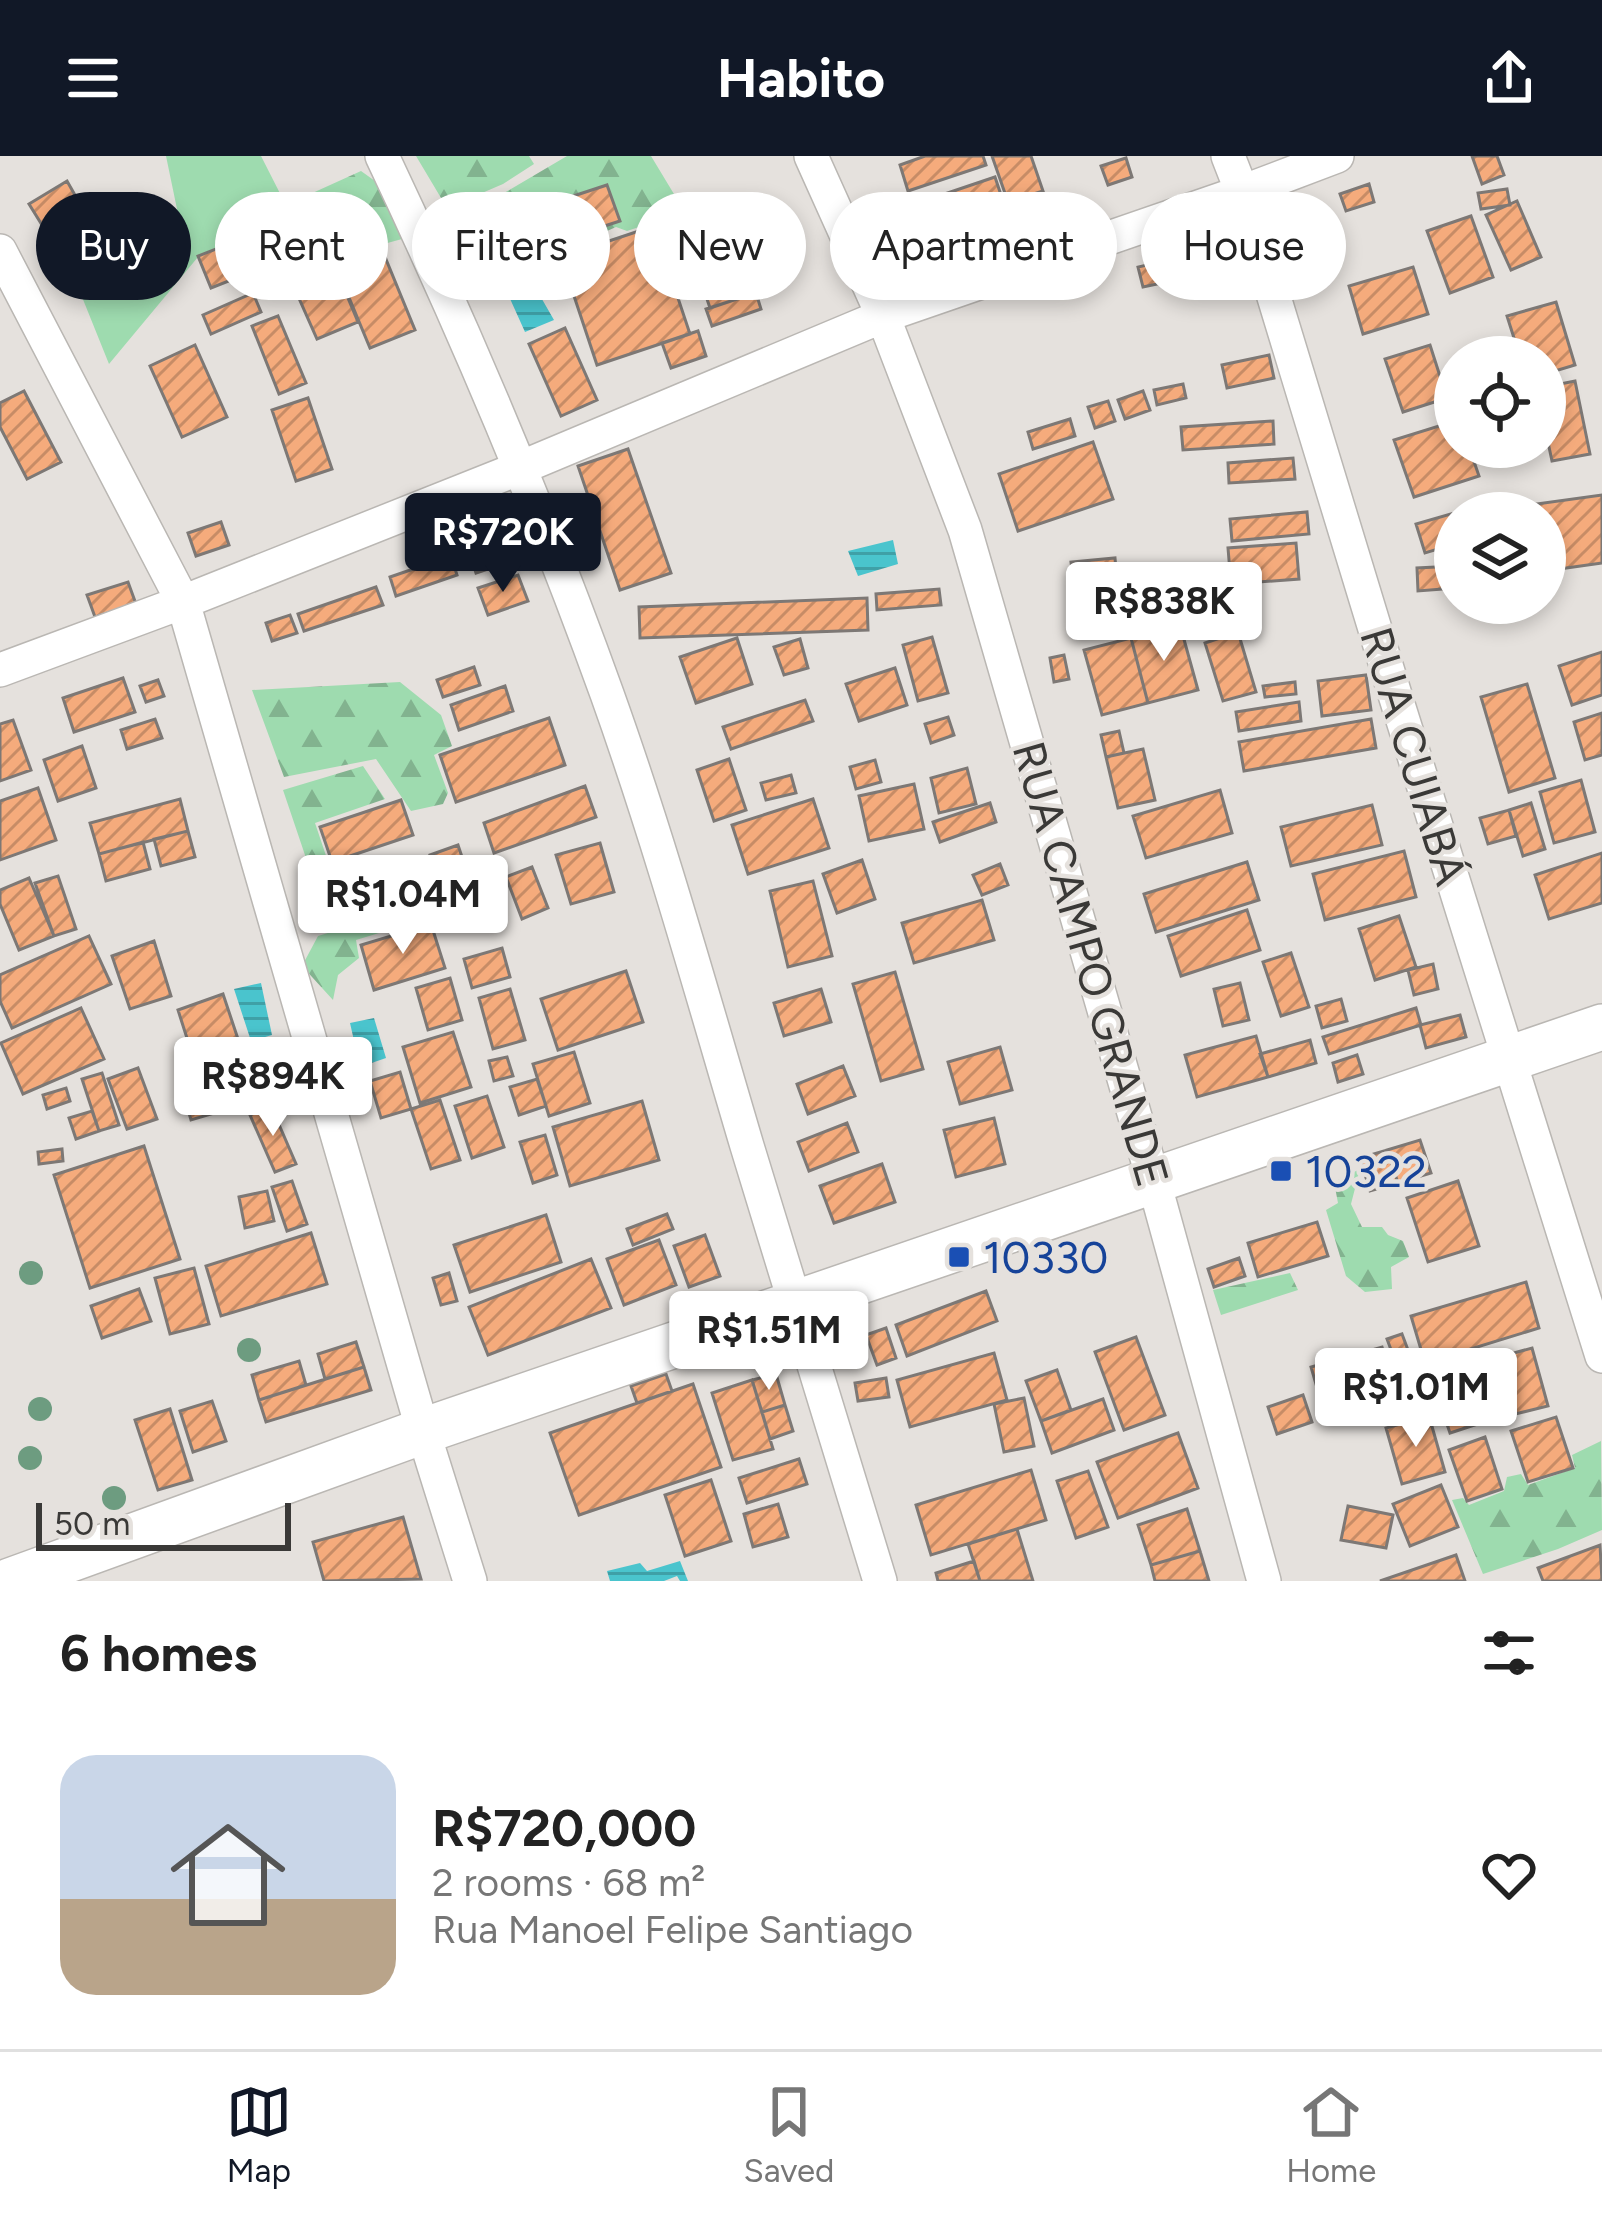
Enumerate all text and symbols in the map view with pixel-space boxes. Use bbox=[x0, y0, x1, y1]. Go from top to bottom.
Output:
icon: menu bbox=[60, 45, 126, 111]
icon: share bbox=[1476, 45, 1542, 111]
text: Habito bbox=[717, 46, 885, 111]
chip: Buy bbox=[36, 192, 191, 300]
chip: Rent bbox=[215, 192, 388, 300]
chip: Filters bbox=[412, 192, 610, 300]
chip: New bbox=[634, 192, 806, 300]
chip: Apartment bbox=[830, 192, 1117, 300]
chip: House bbox=[1141, 192, 1346, 300]
map controls bbox=[1434, 336, 1566, 624]
button: locate bbox=[1434, 336, 1566, 468]
button: layers bbox=[1434, 492, 1566, 624]
pin: R$720K bbox=[405, 493, 601, 595]
text: R$720K bbox=[432, 508, 574, 555]
pin: R$838K bbox=[1066, 562, 1262, 664]
text: R$838K bbox=[1093, 577, 1235, 624]
street label: RUA CUIABÁ bbox=[1349, 621, 1479, 892]
street label: RUA CAMPO GRANDE bbox=[1002, 735, 1180, 1193]
pin: R$1.04M bbox=[292, 855, 514, 957]
text: R$1.04M bbox=[325, 870, 481, 917]
pin: R$894K bbox=[175, 1037, 371, 1139]
text: R$894K bbox=[201, 1052, 345, 1099]
place label: 10322 bbox=[1305, 1144, 1427, 1198]
marker: 10322 bbox=[1268, 1158, 1294, 1184]
place label: 10330 bbox=[983, 1230, 1108, 1284]
marker: 10330 bbox=[946, 1244, 972, 1270]
pin: R$1.51M bbox=[658, 1291, 880, 1393]
text: R$1.51M bbox=[696, 1306, 842, 1353]
pin: R$1.01M bbox=[1305, 1348, 1527, 1450]
text: R$1.01M bbox=[1342, 1363, 1490, 1410]
scale bar bbox=[36, 1497, 291, 1550]
text: 50 m bbox=[54, 1504, 130, 1543]
icon: filters bbox=[1476, 1620, 1542, 1686]
text: 6 homes bbox=[60, 1623, 257, 1684]
text: R$720,000 bbox=[432, 1798, 696, 1859]
icon: home bbox=[156, 1803, 300, 1947]
icon: heart bbox=[1476, 1842, 1542, 1908]
text: 2 rooms · 68 m² bbox=[432, 1859, 705, 1906]
text: Rua Manoel Felipe Santiago bbox=[432, 1906, 913, 1953]
tab: Map bbox=[226, 2079, 292, 2190]
tab: Saved bbox=[743, 2079, 834, 2190]
tab: Home bbox=[1286, 2079, 1376, 2190]

